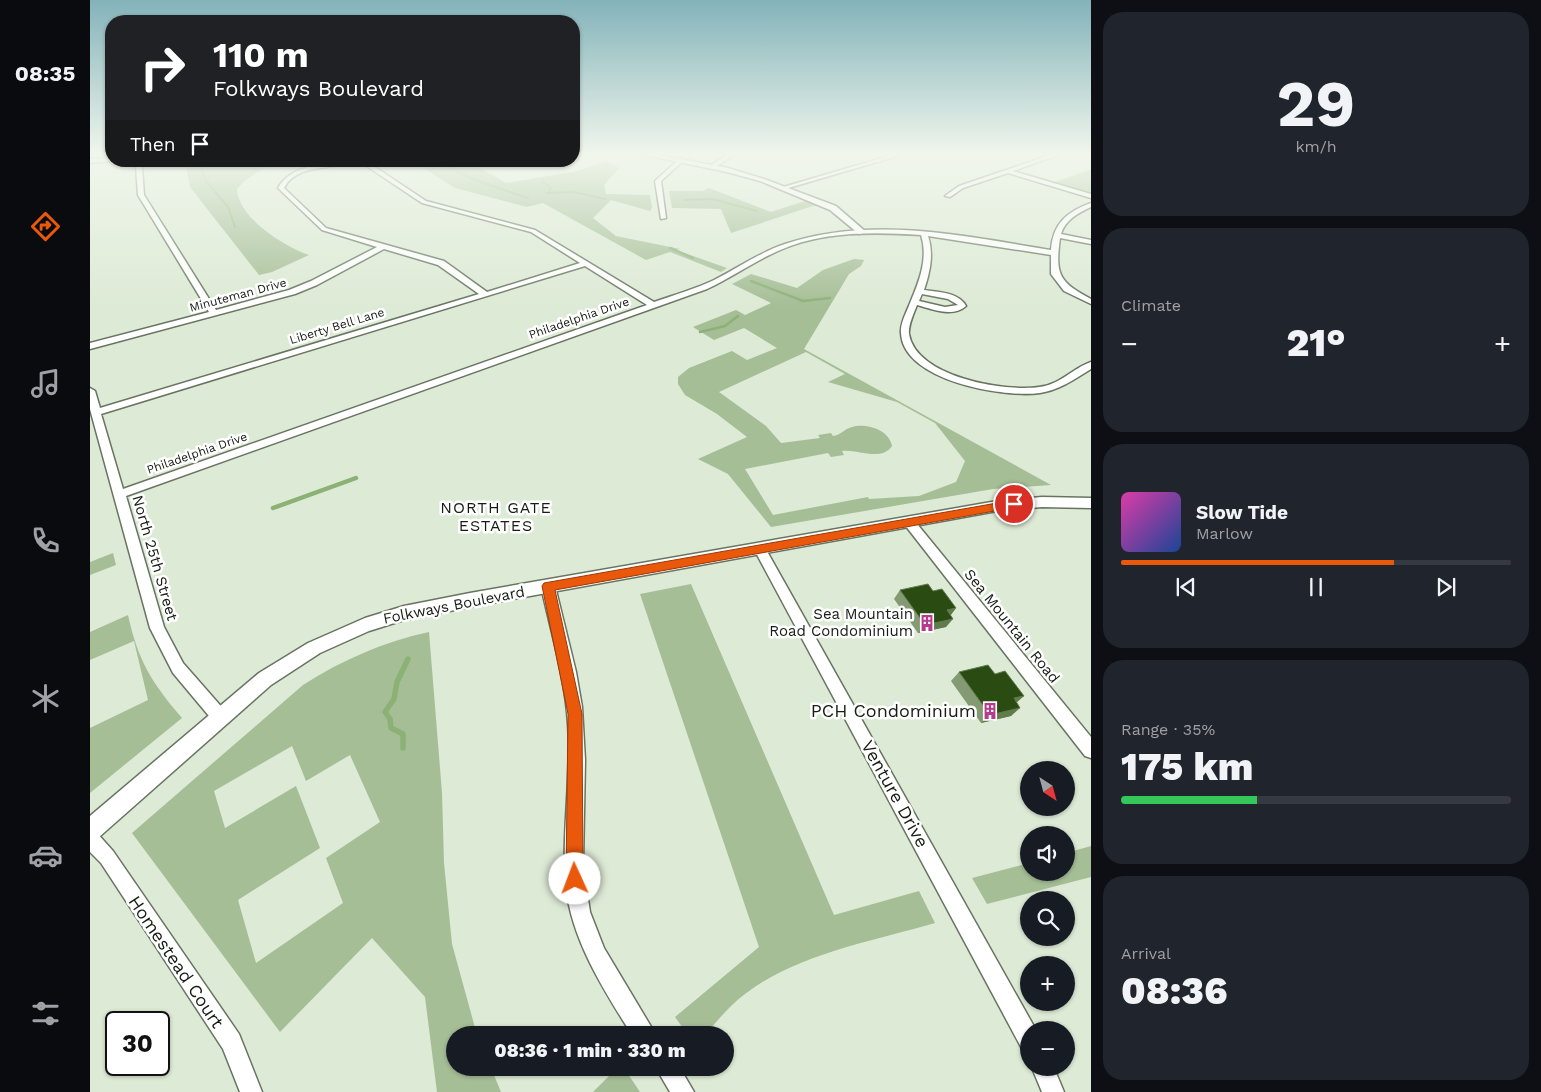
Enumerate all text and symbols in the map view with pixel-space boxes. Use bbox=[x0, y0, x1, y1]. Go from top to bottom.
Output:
text: 110 m bbox=[213, 34, 309, 76]
icon: right bbox=[130, 35, 195, 100]
text: 08:35 bbox=[15, 61, 75, 86]
text: 29 bbox=[1277, 66, 1355, 142]
text: Folkways Boulevard bbox=[213, 76, 424, 101]
icon: arrive bbox=[186, 130, 214, 158]
text: Then bbox=[130, 133, 176, 156]
text: km/h bbox=[1295, 137, 1337, 156]
icon: directions bbox=[28, 209, 63, 244]
street label: Minuteman Drive bbox=[188, 275, 288, 315]
street label: Philadelphia Drive bbox=[527, 294, 631, 342]
text: Climate bbox=[1121, 296, 1181, 315]
street label: Liberty Bell Lane bbox=[288, 305, 386, 347]
text: 21° bbox=[1286, 321, 1346, 365]
text: − bbox=[1121, 327, 1138, 360]
text: + bbox=[1494, 327, 1511, 360]
icon: music bbox=[28, 366, 63, 401]
street label: Philadelphia Drive bbox=[145, 429, 249, 477]
pin bbox=[993, 483, 1035, 525]
icon: arrive bbox=[1000, 490, 1028, 518]
street label: North 25th Street bbox=[128, 493, 182, 623]
district label: NORTH GATE ESTATES bbox=[440, 498, 552, 535]
text: Slow Tide bbox=[1196, 501, 1288, 524]
icon: phone bbox=[28, 523, 63, 558]
text: Marlow bbox=[1196, 524, 1253, 543]
street label: Sea Mountain Road bbox=[961, 565, 1063, 687]
icon: previous bbox=[1172, 573, 1200, 601]
icon: pause bbox=[1302, 573, 1330, 601]
icon: next bbox=[1432, 573, 1460, 601]
street label: Folkways Boulevard bbox=[382, 582, 526, 628]
place label: Sea Mountain Road Condominium bbox=[769, 605, 913, 640]
building icon: Sea Mountain Road Condominium bbox=[917, 613, 937, 633]
icon: climate bbox=[28, 681, 63, 716]
place label: PCH Condominium bbox=[811, 700, 976, 721]
building icon: PCH Condominium bbox=[980, 701, 1000, 721]
text: Range · 35% bbox=[1121, 720, 1215, 739]
street label: Venture Drive bbox=[857, 737, 934, 851]
text: 175 km bbox=[1121, 745, 1253, 789]
north arrow bbox=[1020, 761, 1075, 816]
map controls bbox=[1020, 761, 1075, 1076]
button: sound bbox=[1020, 826, 1075, 881]
icon: car bbox=[28, 838, 63, 873]
position arrow bbox=[548, 852, 600, 904]
button: search bbox=[1020, 891, 1075, 946]
street label: Homestead Court bbox=[124, 892, 229, 1032]
text: Arrival bbox=[1121, 944, 1171, 963]
button: + bbox=[1020, 956, 1075, 1011]
text: 08:36 bbox=[1121, 969, 1227, 1013]
icon: filters bbox=[28, 996, 63, 1031]
speed limit sign: 30 bbox=[105, 1011, 170, 1076]
button: − bbox=[1020, 1021, 1075, 1076]
text: 08:36 · 1 min · 330 m bbox=[494, 1039, 686, 1062]

